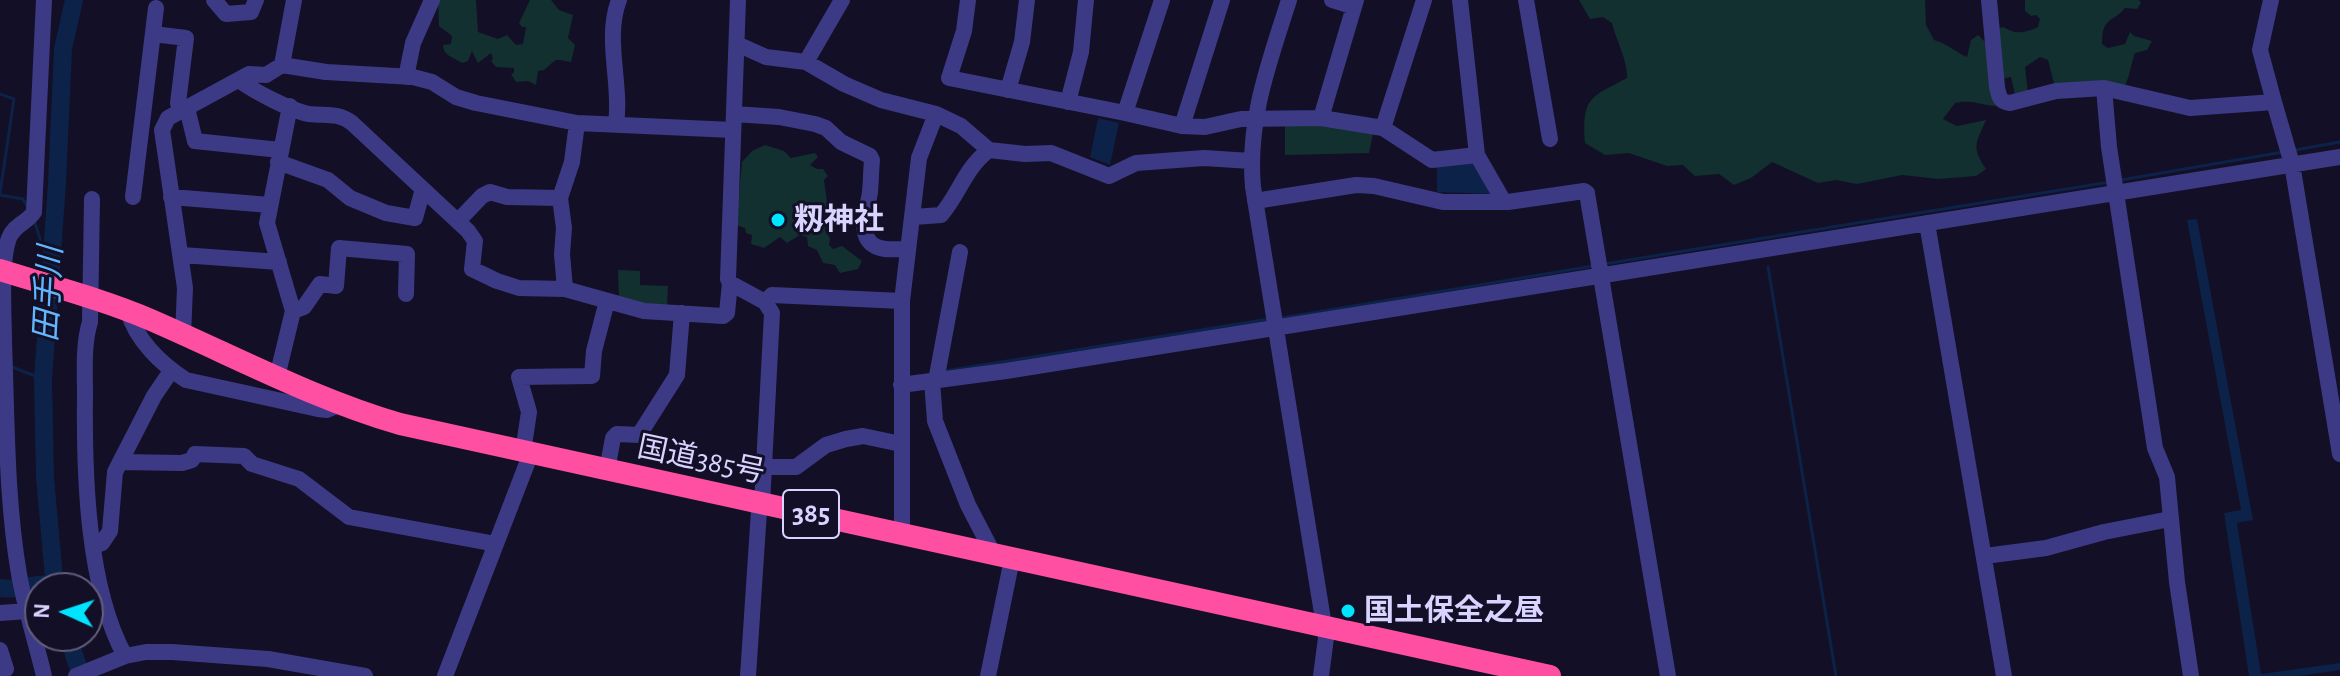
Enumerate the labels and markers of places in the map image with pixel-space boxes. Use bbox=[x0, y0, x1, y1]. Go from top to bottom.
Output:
place label: 籾神社 bbox=[794, 202, 884, 238]
marker: 籾神社 bbox=[769, 211, 787, 229]
place label: 国土保全之昼 bbox=[1364, 593, 1544, 629]
marker: 国土保全之昼 bbox=[1339, 602, 1357, 620]

